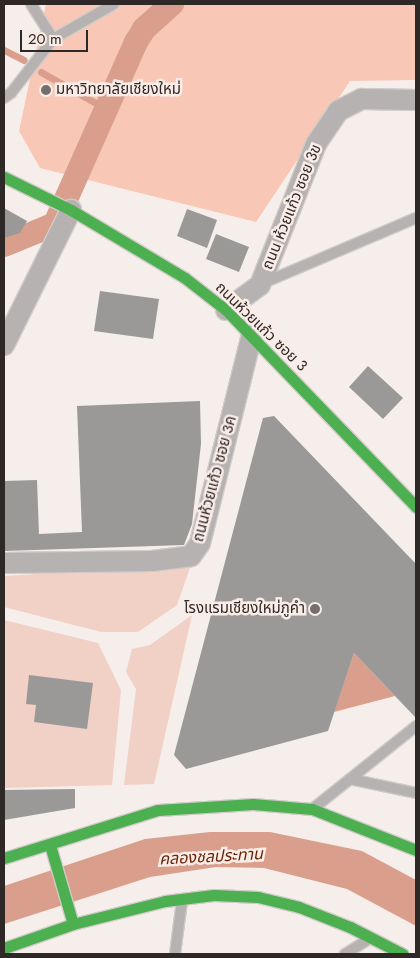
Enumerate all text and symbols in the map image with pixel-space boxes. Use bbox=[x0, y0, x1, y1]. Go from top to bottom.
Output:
scale bar bbox=[22, 20, 90, 52]
text: 20 m bbox=[28, 28, 62, 50]
place label: มหาวิทยาลัยเชียงใหม่ bbox=[56, 81, 181, 99]
marker: มหาวิทยาลัยเชียงใหม่ bbox=[40, 84, 52, 96]
street label: ถนน ห้วยแก้ว ซอย 3ข bbox=[259, 142, 325, 272]
street label: ถนนห้วยแก้ว ซอย 3 bbox=[211, 279, 311, 375]
street label: ถนนห้วยแก้ว ซอย 3ค bbox=[190, 414, 240, 544]
place label: โรงแรมเชียงใหม่ภูคำ bbox=[184, 600, 305, 618]
marker: โรงแรมเชียงใหม่ภูคำ bbox=[309, 603, 321, 615]
water label: คลองชลประทาน bbox=[159, 845, 263, 869]

